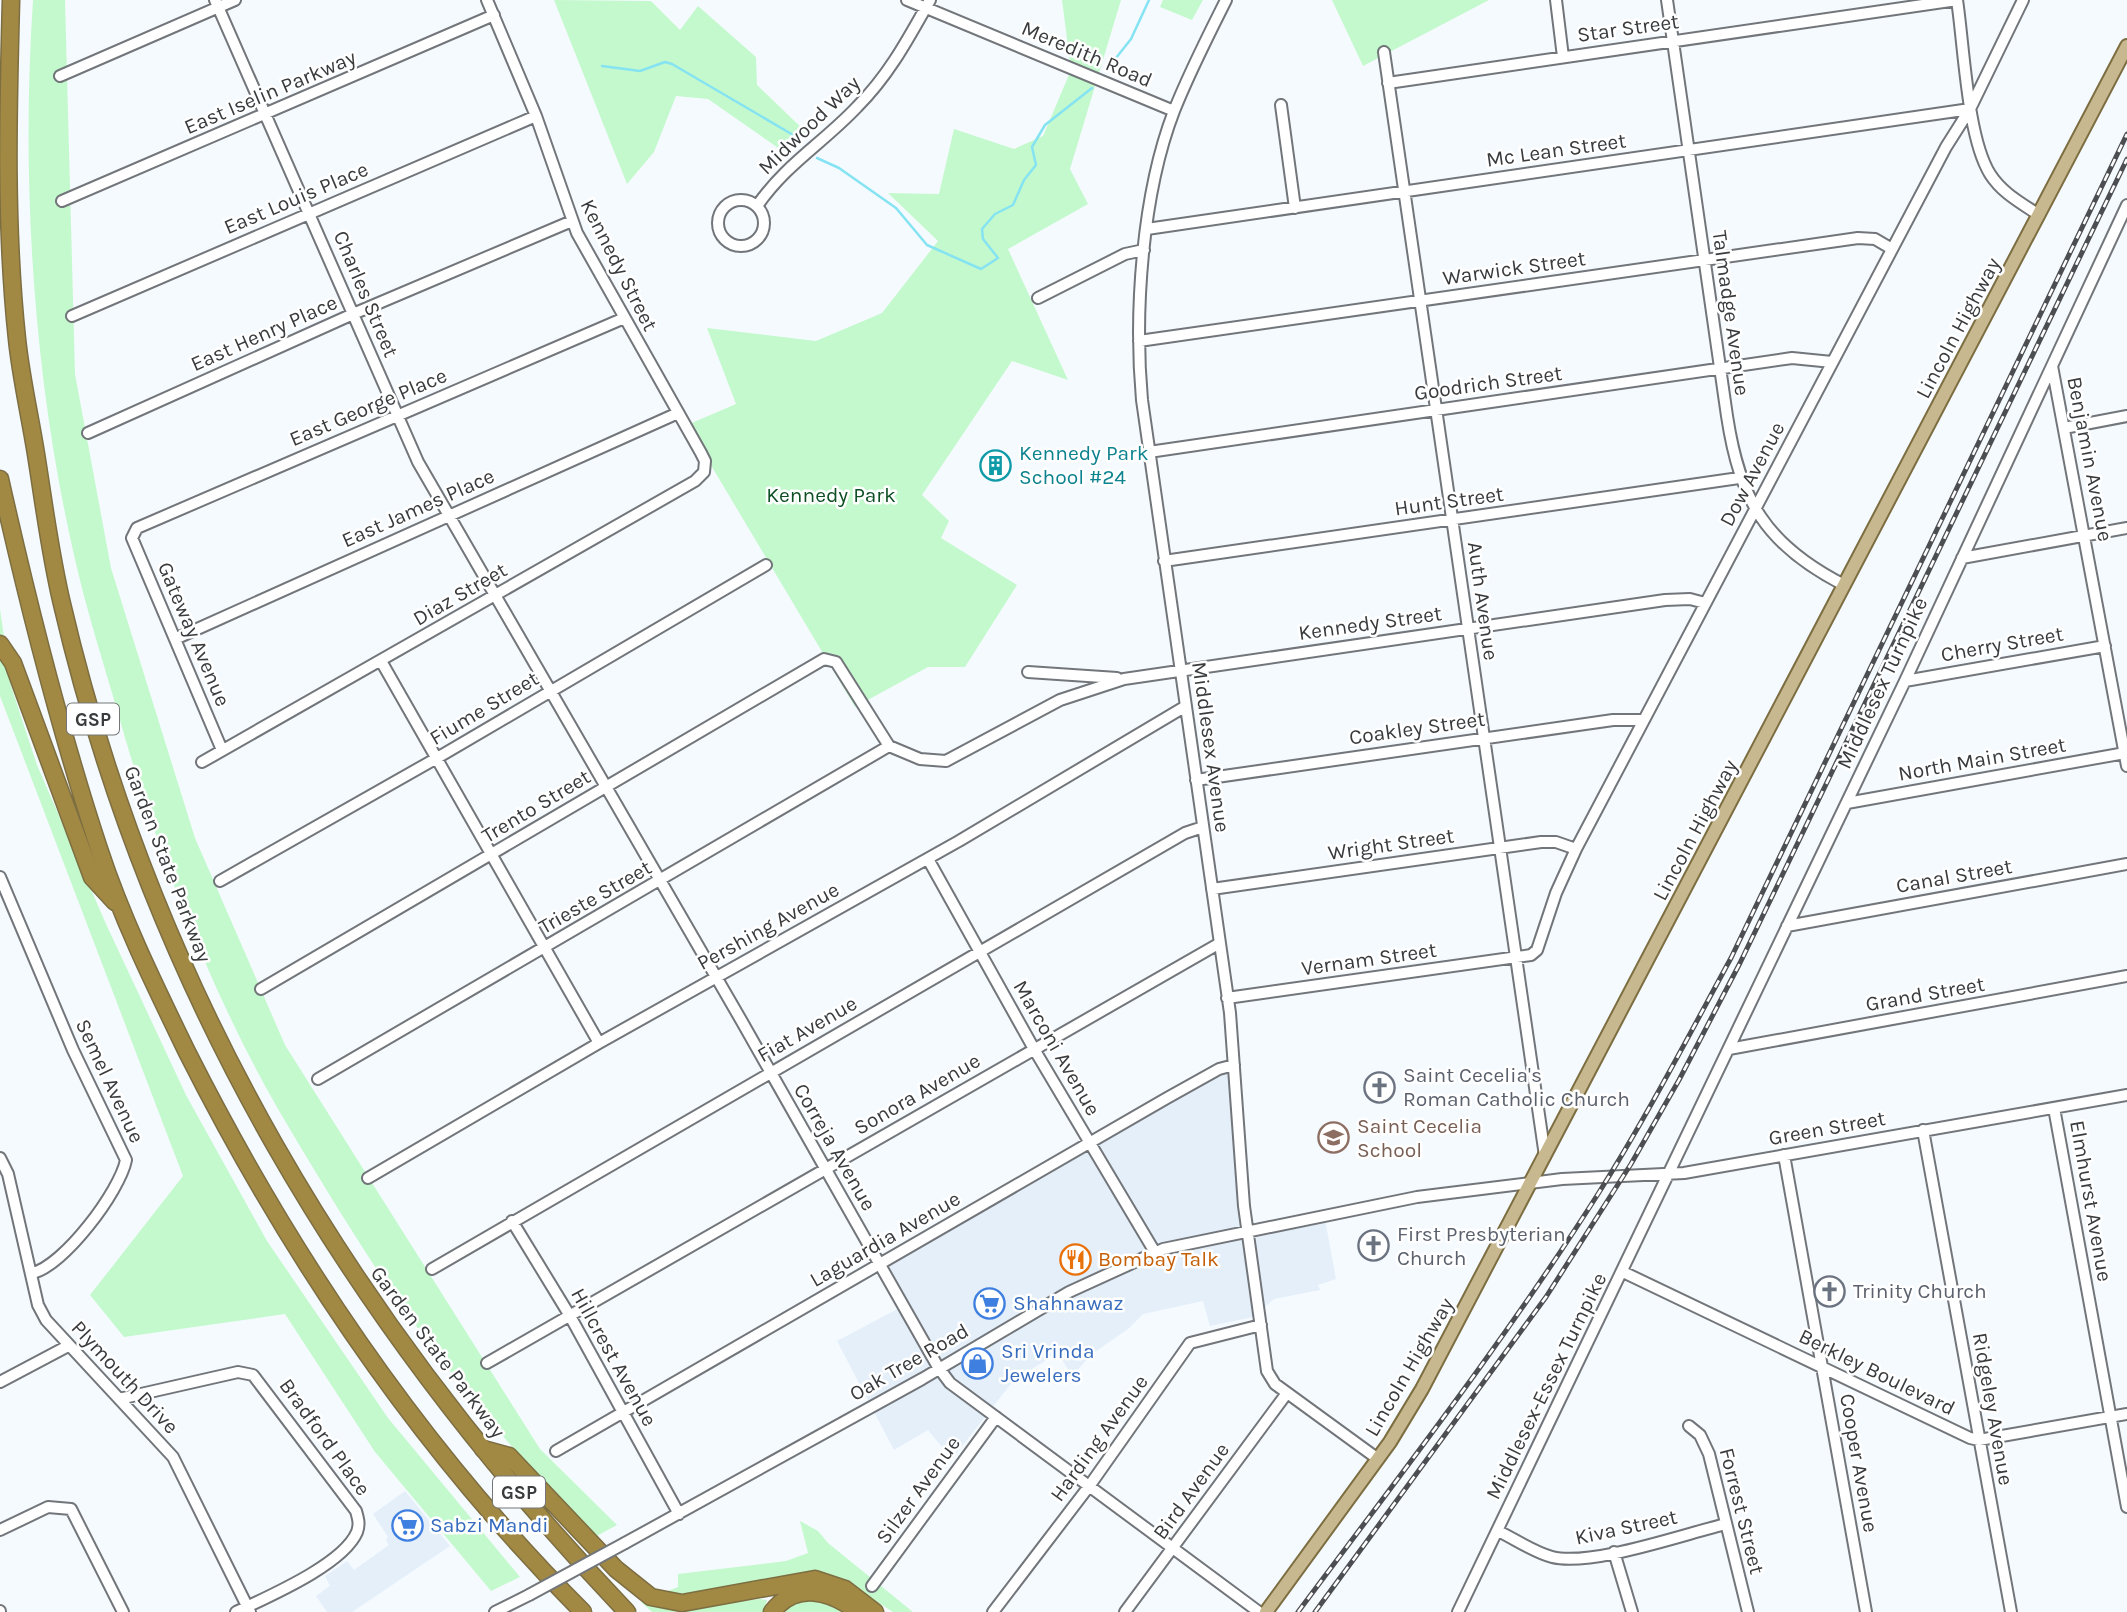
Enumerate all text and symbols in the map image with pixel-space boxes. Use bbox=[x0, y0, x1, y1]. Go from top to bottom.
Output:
street label: Star Street bbox=[1576, 9, 1680, 47]
street label: Meredith Road bbox=[1018, 16, 1156, 92]
street label: East Iselin Parkway bbox=[181, 45, 360, 139]
street label: Midwood Way bbox=[753, 71, 865, 179]
street label: Mc Lean Street bbox=[1484, 128, 1628, 172]
street label: East Louis Place bbox=[220, 157, 372, 239]
street label: Kennedy Street bbox=[576, 195, 663, 335]
street label: Charles Street bbox=[329, 227, 403, 361]
street label: Talmadge Avenue bbox=[1708, 229, 1754, 397]
street label: Warwick Street bbox=[1441, 246, 1587, 290]
street label: Lincoln Highway bbox=[1911, 253, 2005, 402]
street label: East Henry Place bbox=[187, 290, 341, 376]
street label: Goodrich Street bbox=[1413, 361, 1563, 405]
street label: East George Place bbox=[286, 363, 450, 451]
street label: Benjamin Avenue bbox=[2062, 375, 2118, 543]
street label: Dow Avenue bbox=[1714, 418, 1790, 530]
place label: Kennedy Park School #24 bbox=[1019, 441, 1149, 489]
building icon: Kennedy Park School #24 bbox=[979, 448, 1013, 482]
street label: East James Place bbox=[338, 464, 498, 552]
street label: Hunt Street bbox=[1393, 481, 1505, 521]
park label: Kennedy Park bbox=[766, 483, 896, 507]
street label: Auth Avenue bbox=[1463, 540, 1503, 662]
street label: Diaz Street bbox=[409, 557, 511, 630]
street label: Gateway Avenue bbox=[153, 558, 235, 710]
street label: Middlesex Turnpike bbox=[1832, 593, 1932, 773]
street label: Kennedy Street bbox=[1297, 601, 1443, 645]
street label: Cherry Street bbox=[1939, 621, 2065, 667]
street label: Middlesex Avenue bbox=[1187, 660, 1235, 834]
street label: Fiume Street bbox=[425, 666, 543, 750]
road number: GSP bbox=[67, 704, 119, 734]
street label: Coakley Street bbox=[1348, 707, 1487, 749]
street label: North Main Street bbox=[1896, 732, 2068, 786]
street label: Lincoln Highway bbox=[1648, 755, 1742, 904]
street label: Garden State Parkway bbox=[119, 762, 217, 966]
street label: Trento Street bbox=[478, 764, 595, 848]
street label: Wright Street bbox=[1326, 823, 1456, 865]
street label: Canal Street bbox=[1894, 854, 2014, 898]
street label: Trieste Street bbox=[534, 855, 656, 939]
street label: Pershing Avenue bbox=[693, 877, 843, 975]
street label: Vernam Street bbox=[1300, 938, 1438, 980]
street label: Grand Street bbox=[1864, 972, 1986, 1016]
street label: Marconi Avenue bbox=[1009, 976, 1105, 1120]
street label: Fiat Avenue bbox=[753, 991, 861, 1067]
street label: Semel Avenue bbox=[71, 1015, 149, 1147]
street label: Sonora Avenue bbox=[850, 1048, 984, 1140]
place label: Saint Cecelia's Roman Catholic Church bbox=[1403, 1063, 1630, 1111]
church icon: Saint Cecelia's Roman Catholic Church bbox=[1363, 1070, 1397, 1104]
street label: Correja Avenue bbox=[789, 1079, 881, 1215]
street label: Green Street bbox=[1767, 1106, 1887, 1150]
place label: Saint Cecelia School bbox=[1357, 1114, 1482, 1162]
street label: Elmhurst Avenue bbox=[2065, 1118, 2117, 1284]
school or university icon: Saint Cecelia School bbox=[1317, 1121, 1351, 1155]
street label: Laguardia Avenue bbox=[806, 1186, 964, 1292]
place label: First Presbyterian Church bbox=[1397, 1222, 1566, 1270]
church icon: First Presbyterian Church bbox=[1357, 1229, 1391, 1263]
restaurant icon: Bombay Talk bbox=[1058, 1242, 1092, 1276]
place label: Bombay Talk bbox=[1098, 1247, 1219, 1271]
street label: Garden State Parkway bbox=[366, 1262, 510, 1443]
street label: Middlesex-Essex Turnpike bbox=[1481, 1269, 1611, 1503]
church icon: Trinity Church bbox=[1813, 1274, 1847, 1308]
place label: Trinity Church bbox=[1853, 1279, 1987, 1303]
street label: Hillcrest Avenue bbox=[566, 1284, 662, 1430]
supermarket icon: Shahnawaz bbox=[973, 1286, 1007, 1320]
place label: Shahnawaz bbox=[1013, 1291, 1124, 1315]
street label: Lincoln Highway bbox=[1360, 1293, 1458, 1441]
street label: Plymouth Drive bbox=[67, 1316, 183, 1438]
street label: Oak Tree Road bbox=[845, 1318, 973, 1406]
street label: Berkley Boulevard bbox=[1795, 1324, 1959, 1420]
street label: Ridgeley Avenue bbox=[1968, 1331, 2018, 1487]
place label: Sri Vrinda Jewelers bbox=[1001, 1339, 1095, 1387]
shop icon: Sri Vrinda Jewelers bbox=[961, 1346, 995, 1380]
street label: Harding Avenue bbox=[1045, 1370, 1153, 1506]
street label: Bradford Place bbox=[274, 1374, 376, 1500]
street label: Cooper Avenue bbox=[1835, 1392, 1883, 1534]
street label: Silzer Avenue bbox=[871, 1431, 965, 1549]
street label: Bird Avenue bbox=[1148, 1438, 1234, 1544]
street label: Forrest Street bbox=[1715, 1445, 1769, 1577]
road number: GSP bbox=[493, 1476, 545, 1508]
street label: Kiva Street bbox=[1573, 1504, 1679, 1550]
supermarket icon: Sabzi Mandi bbox=[390, 1508, 424, 1542]
place label: Sabzi Mandi bbox=[430, 1513, 549, 1537]

